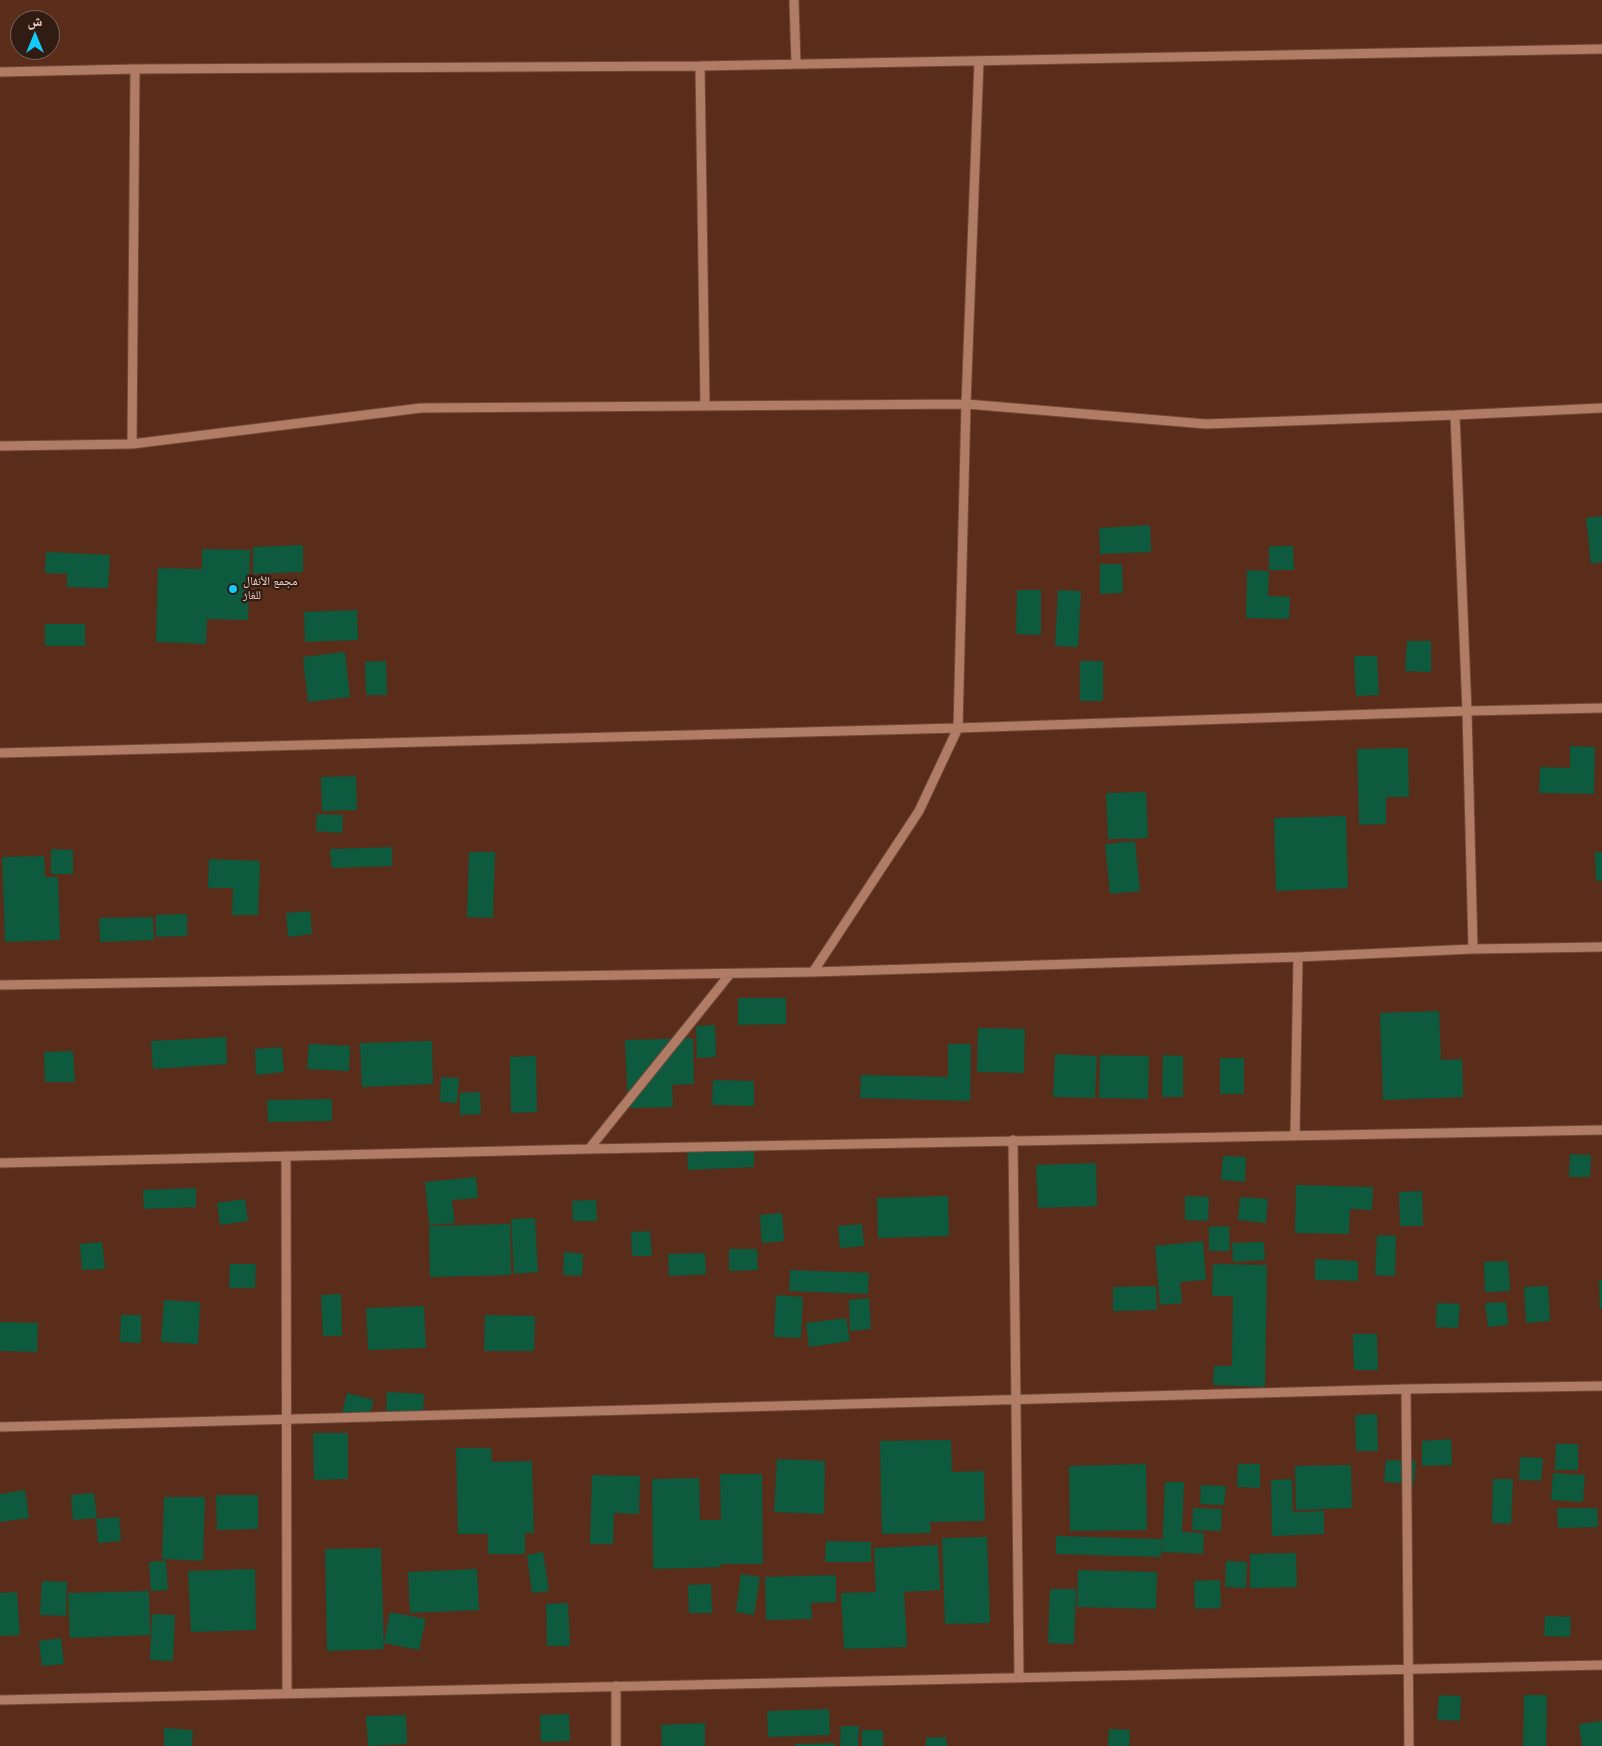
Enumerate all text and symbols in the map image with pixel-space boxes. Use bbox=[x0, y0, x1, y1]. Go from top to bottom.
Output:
north arrow bbox=[10, 10, 60, 60]
text: ش bbox=[28, 11, 42, 30]
place label: مجمع الأنفال للغاز bbox=[243, 575, 297, 603]
marker: مجمع الأنفال للغاز bbox=[227, 583, 239, 595]

